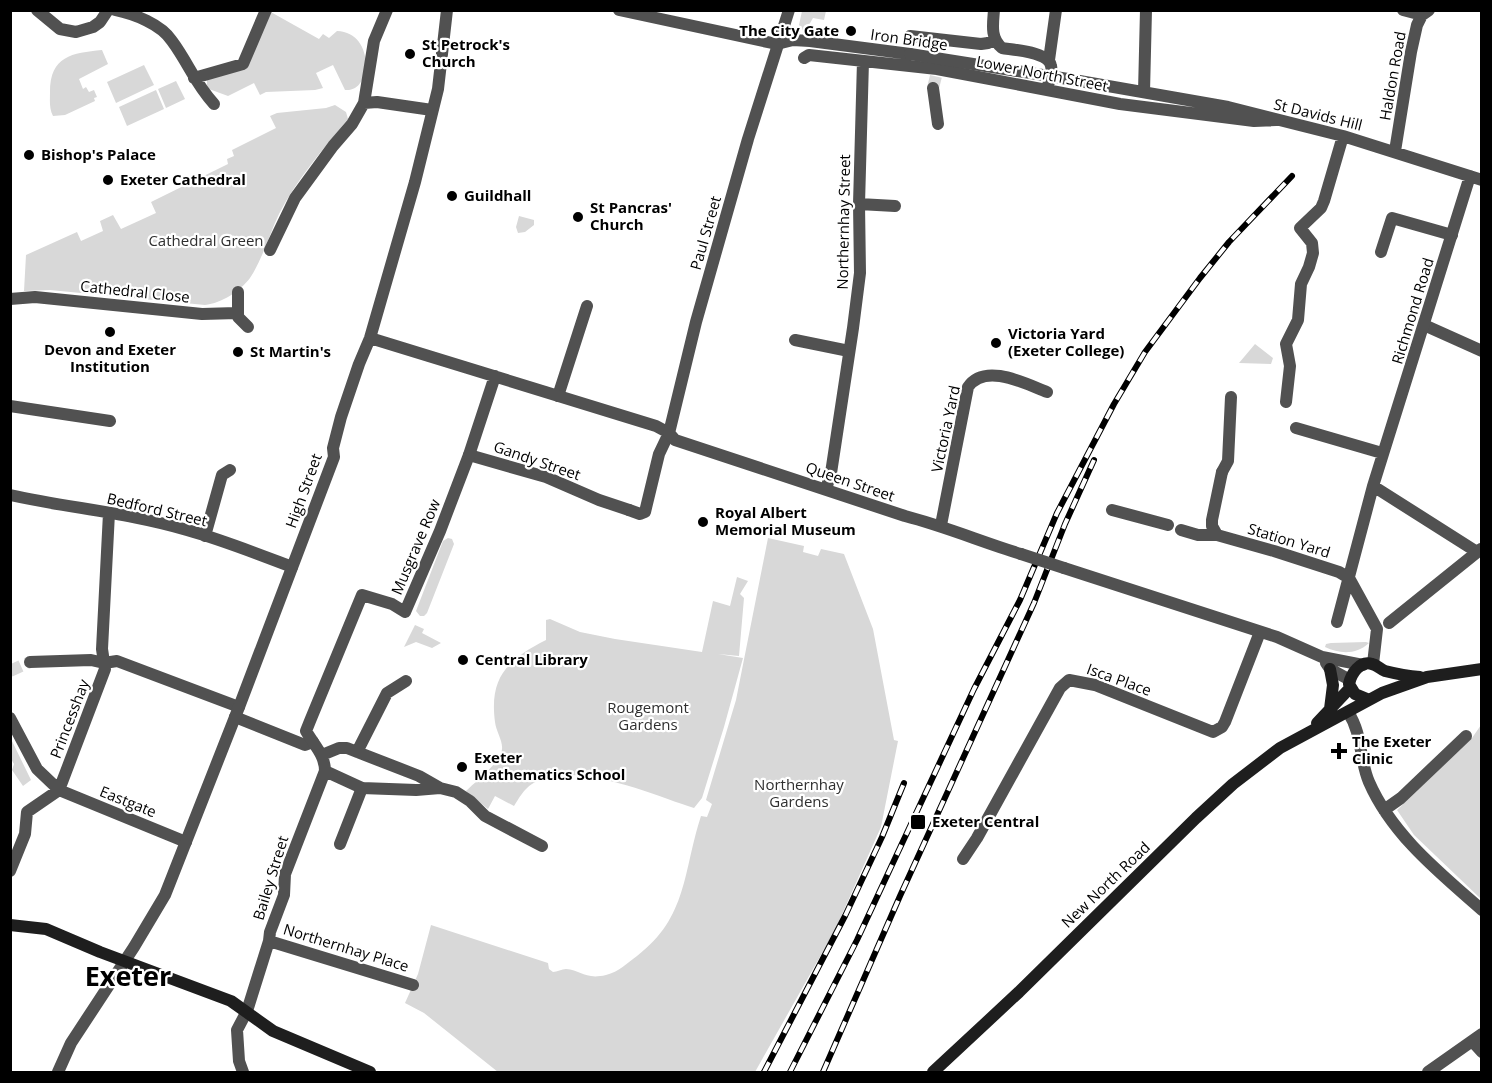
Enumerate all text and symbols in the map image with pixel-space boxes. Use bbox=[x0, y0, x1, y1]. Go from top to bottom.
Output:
place label: The City Gate bbox=[739, 20, 839, 40]
marker: The City Gate bbox=[844, 24, 858, 38]
street label: Iron Bridge bbox=[869, 24, 949, 54]
street label: Haldon Road bbox=[1374, 30, 1410, 122]
place label: St Petrock's Church bbox=[422, 34, 510, 71]
marker: St Petrock's Church bbox=[403, 47, 417, 61]
street label: Lower North Street bbox=[975, 50, 1110, 96]
street label: St Davids Hill bbox=[1272, 93, 1365, 135]
place label: Bishop's Palace bbox=[41, 144, 156, 164]
marker: Bishop's Palace bbox=[22, 148, 36, 162]
street label: Northernhay Street bbox=[832, 154, 854, 290]
place label: Exeter Cathedral bbox=[120, 169, 246, 189]
marker: Exeter Cathedral bbox=[101, 173, 115, 187]
place label: Guildhall bbox=[464, 185, 531, 205]
marker: Guildhall bbox=[445, 189, 459, 203]
street label: Paul Street bbox=[685, 193, 725, 272]
place label: St Pancras' Church bbox=[590, 197, 672, 234]
marker: St Pancras' Church bbox=[571, 210, 585, 224]
park label: Cathedral Green bbox=[148, 230, 264, 250]
street label: Richmond Road bbox=[1386, 255, 1438, 366]
street label: Cathedral Close bbox=[79, 275, 191, 307]
place label: Victoria Yard (Exeter College) bbox=[1008, 323, 1124, 360]
marker: Devon and Exeter Institution bbox=[103, 325, 117, 339]
marker: Victoria Yard (Exeter College) bbox=[989, 336, 1003, 350]
place label: Devon and Exeter Institution bbox=[44, 339, 176, 376]
place label: St Martin's bbox=[250, 341, 331, 361]
marker: St Martin's bbox=[231, 345, 245, 359]
street label: Victoria Yard bbox=[926, 383, 964, 474]
street label: Gandy Street bbox=[491, 436, 584, 484]
street label: High Street bbox=[280, 451, 326, 531]
street label: Queen Street bbox=[803, 457, 897, 506]
street label: Bedford Street bbox=[105, 488, 209, 530]
street label: Musgrave Row bbox=[386, 495, 444, 598]
place label: Royal Albert Memorial Museum bbox=[715, 502, 856, 539]
marker: Royal Albert Memorial Museum bbox=[696, 515, 710, 529]
street label: Station Yard bbox=[1246, 518, 1333, 562]
place label: Central Library bbox=[475, 649, 588, 669]
marker: Central Library bbox=[456, 653, 470, 667]
street label: Isca Place bbox=[1084, 658, 1154, 700]
street label: Princesshay bbox=[45, 676, 93, 761]
park label: Rougemont Gardens bbox=[607, 697, 689, 734]
place label: The Exeter Clinic bbox=[1352, 731, 1432, 768]
marker: The Exeter Clinic bbox=[1330, 742, 1348, 760]
place label: Exeter Mathematics School bbox=[474, 747, 625, 784]
marker: Exeter Mathematics School bbox=[455, 760, 469, 774]
park label: Northernhay Gardens bbox=[754, 774, 844, 811]
street label: Eastgate bbox=[97, 781, 160, 821]
place label: Exeter Central bbox=[932, 811, 1039, 831]
marker: Exeter Central bbox=[909, 813, 927, 831]
street label: Bailey Street bbox=[248, 833, 292, 922]
street label: New North Road bbox=[1057, 837, 1154, 932]
street label: Northernhay Place bbox=[281, 918, 412, 976]
district label: Exeter bbox=[85, 957, 171, 994]

